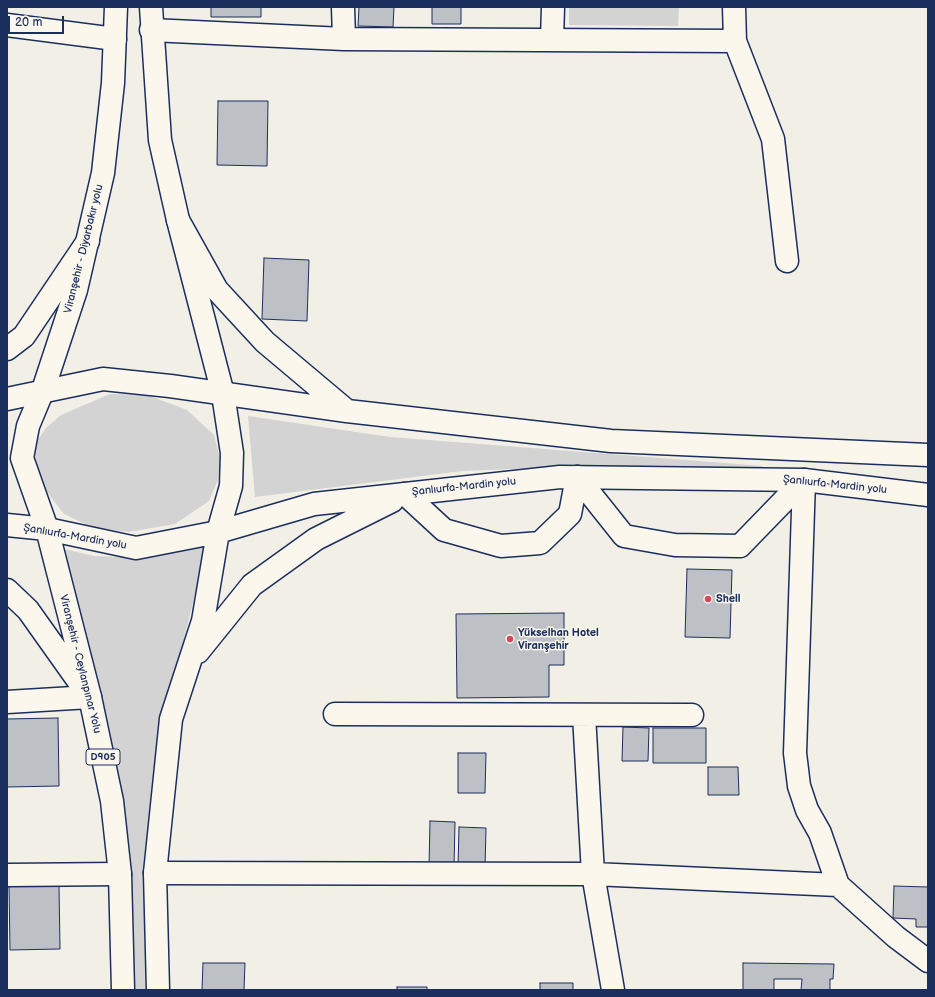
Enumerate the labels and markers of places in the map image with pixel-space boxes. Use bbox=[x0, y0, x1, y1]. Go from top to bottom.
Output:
place label: Shell bbox=[716, 592, 741, 606]
marker: Shell bbox=[703, 594, 713, 604]
place label: Yükselhan Hotel Viranşehir bbox=[518, 626, 599, 652]
marker: Yükselhan Hotel Viranşehir bbox=[505, 634, 515, 644]

